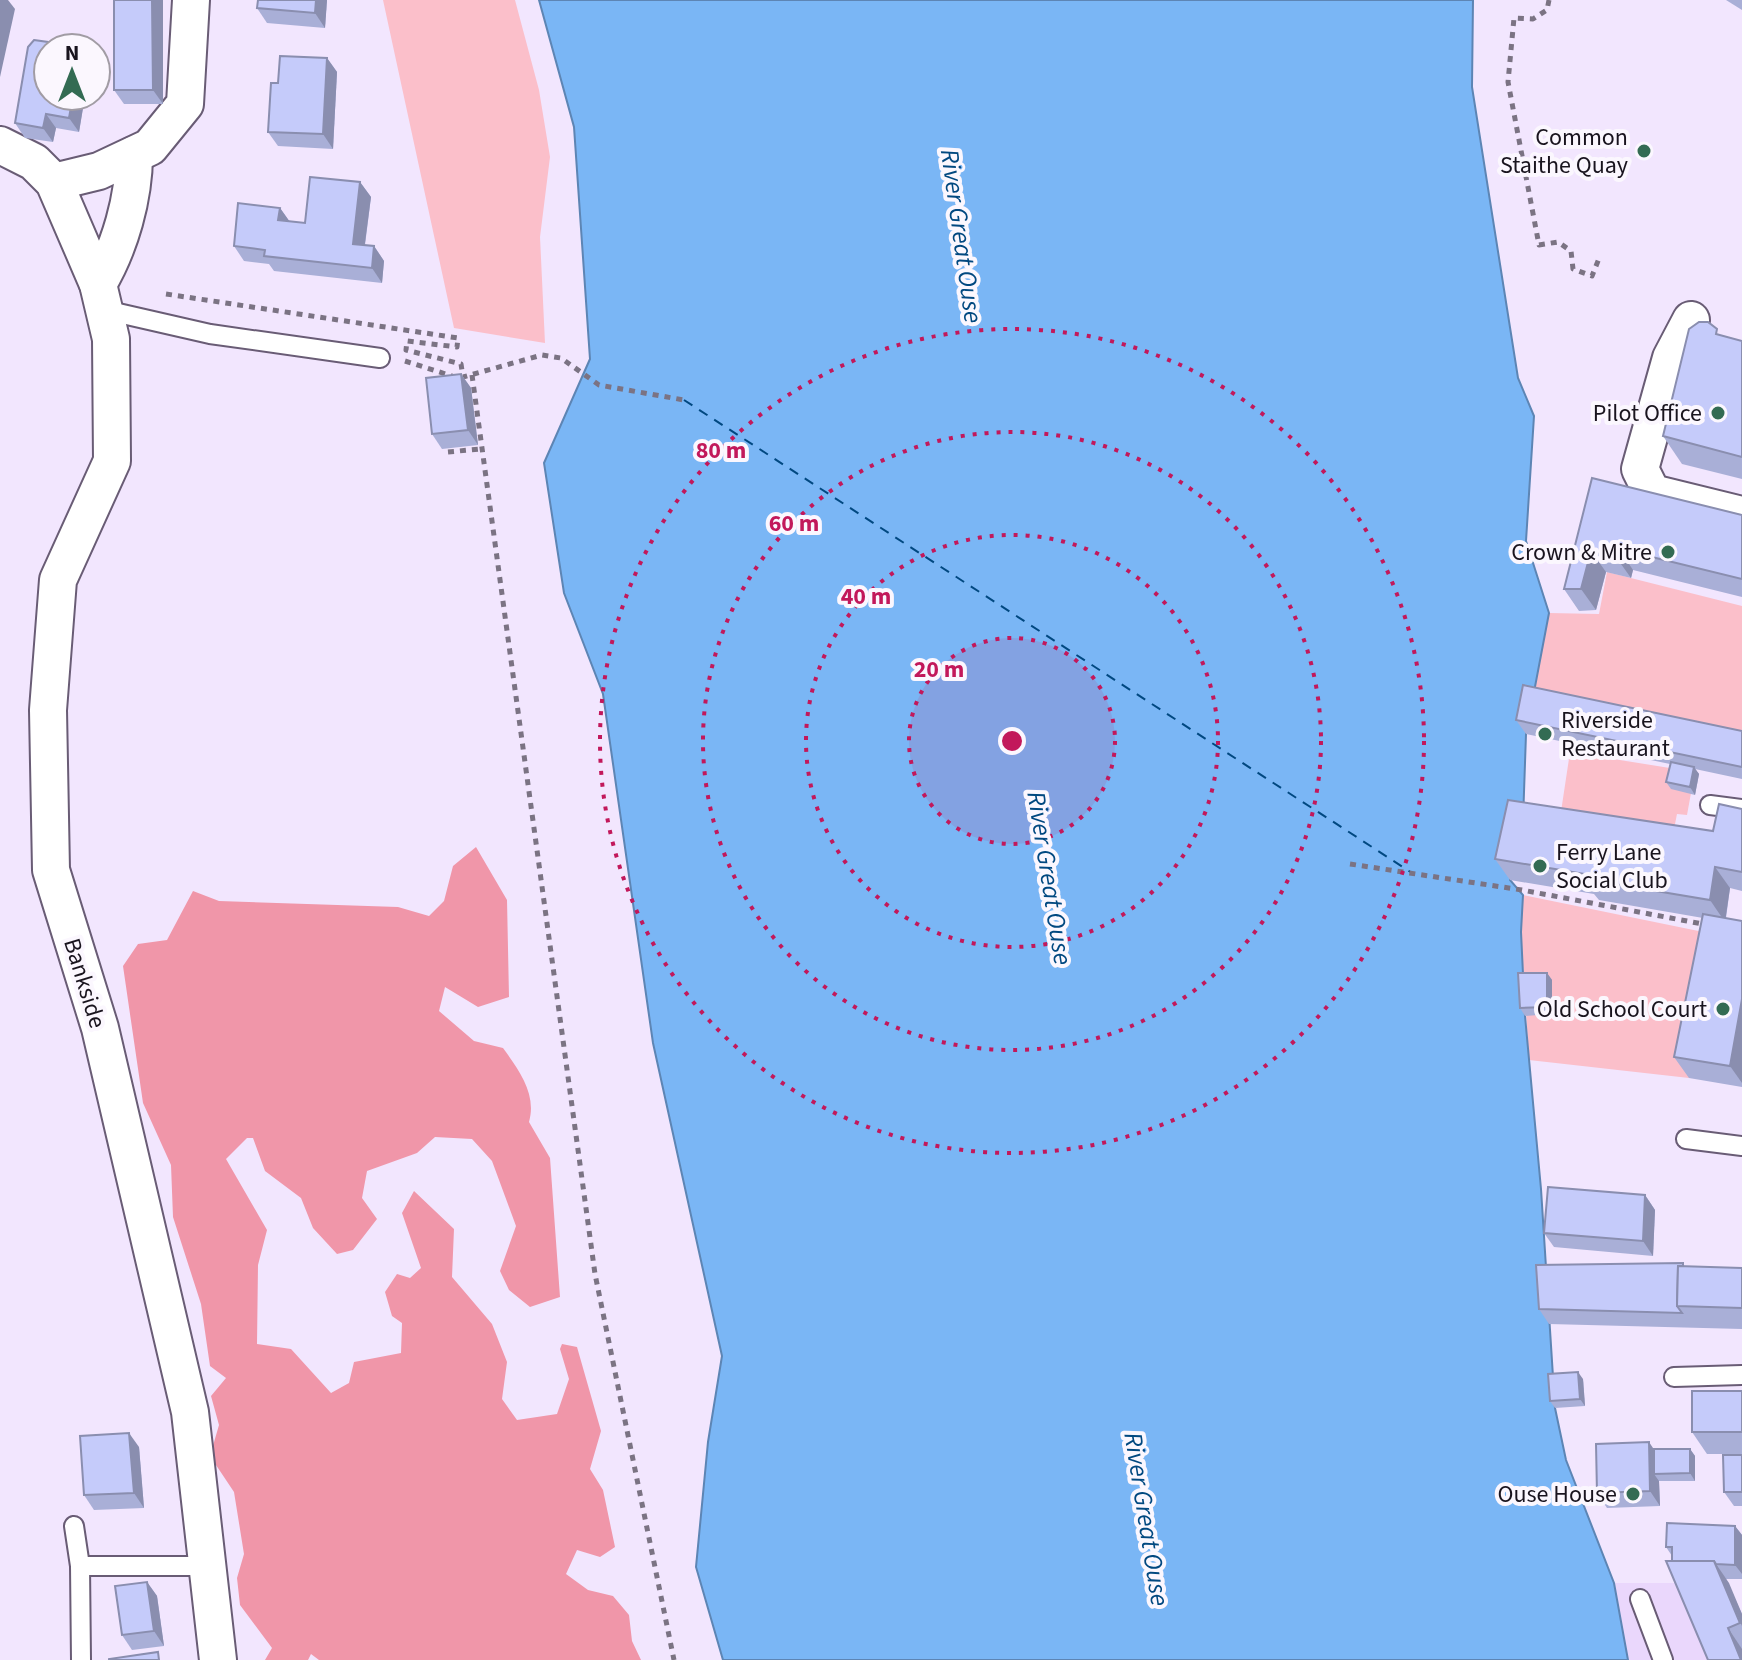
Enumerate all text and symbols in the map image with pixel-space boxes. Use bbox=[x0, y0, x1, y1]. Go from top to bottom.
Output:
north arrow bbox=[32, 32, 112, 112]
text: N bbox=[65, 37, 79, 69]
place label: Common Staithe Quay bbox=[1500, 120, 1628, 183]
marker: Common Staithe Quay bbox=[1635, 142, 1653, 160]
water label: River Great Ouse bbox=[931, 147, 992, 326]
place label: Pilot Office bbox=[1593, 396, 1702, 431]
marker: Pilot Office bbox=[1709, 404, 1727, 422]
text: 80 m bbox=[696, 433, 746, 468]
text: 60 m bbox=[769, 506, 819, 541]
place label: Crown & Mitre bbox=[1511, 535, 1652, 570]
marker: Crown & Mitre bbox=[1659, 543, 1677, 561]
text: 40 m bbox=[841, 579, 891, 614]
text: 20 m bbox=[914, 652, 964, 687]
place label: Riverside Restaurant bbox=[1561, 703, 1670, 766]
marker: Riverside Restaurant bbox=[1536, 725, 1554, 743]
centre of rings bbox=[998, 727, 1026, 755]
water label: River Great Ouse bbox=[1017, 788, 1082, 968]
place label: Ferry Lane Social Club bbox=[1556, 835, 1668, 898]
marker: Ferry Lane Social Club bbox=[1531, 857, 1549, 875]
street label: Bankside bbox=[54, 934, 115, 1032]
place label: Old School Court bbox=[1537, 992, 1707, 1027]
marker: Old School Court bbox=[1714, 1000, 1732, 1018]
water label: River Great Ouse bbox=[1114, 1429, 1179, 1609]
place label: Ouse House bbox=[1498, 1477, 1617, 1512]
marker: Ouse House bbox=[1624, 1485, 1642, 1503]

